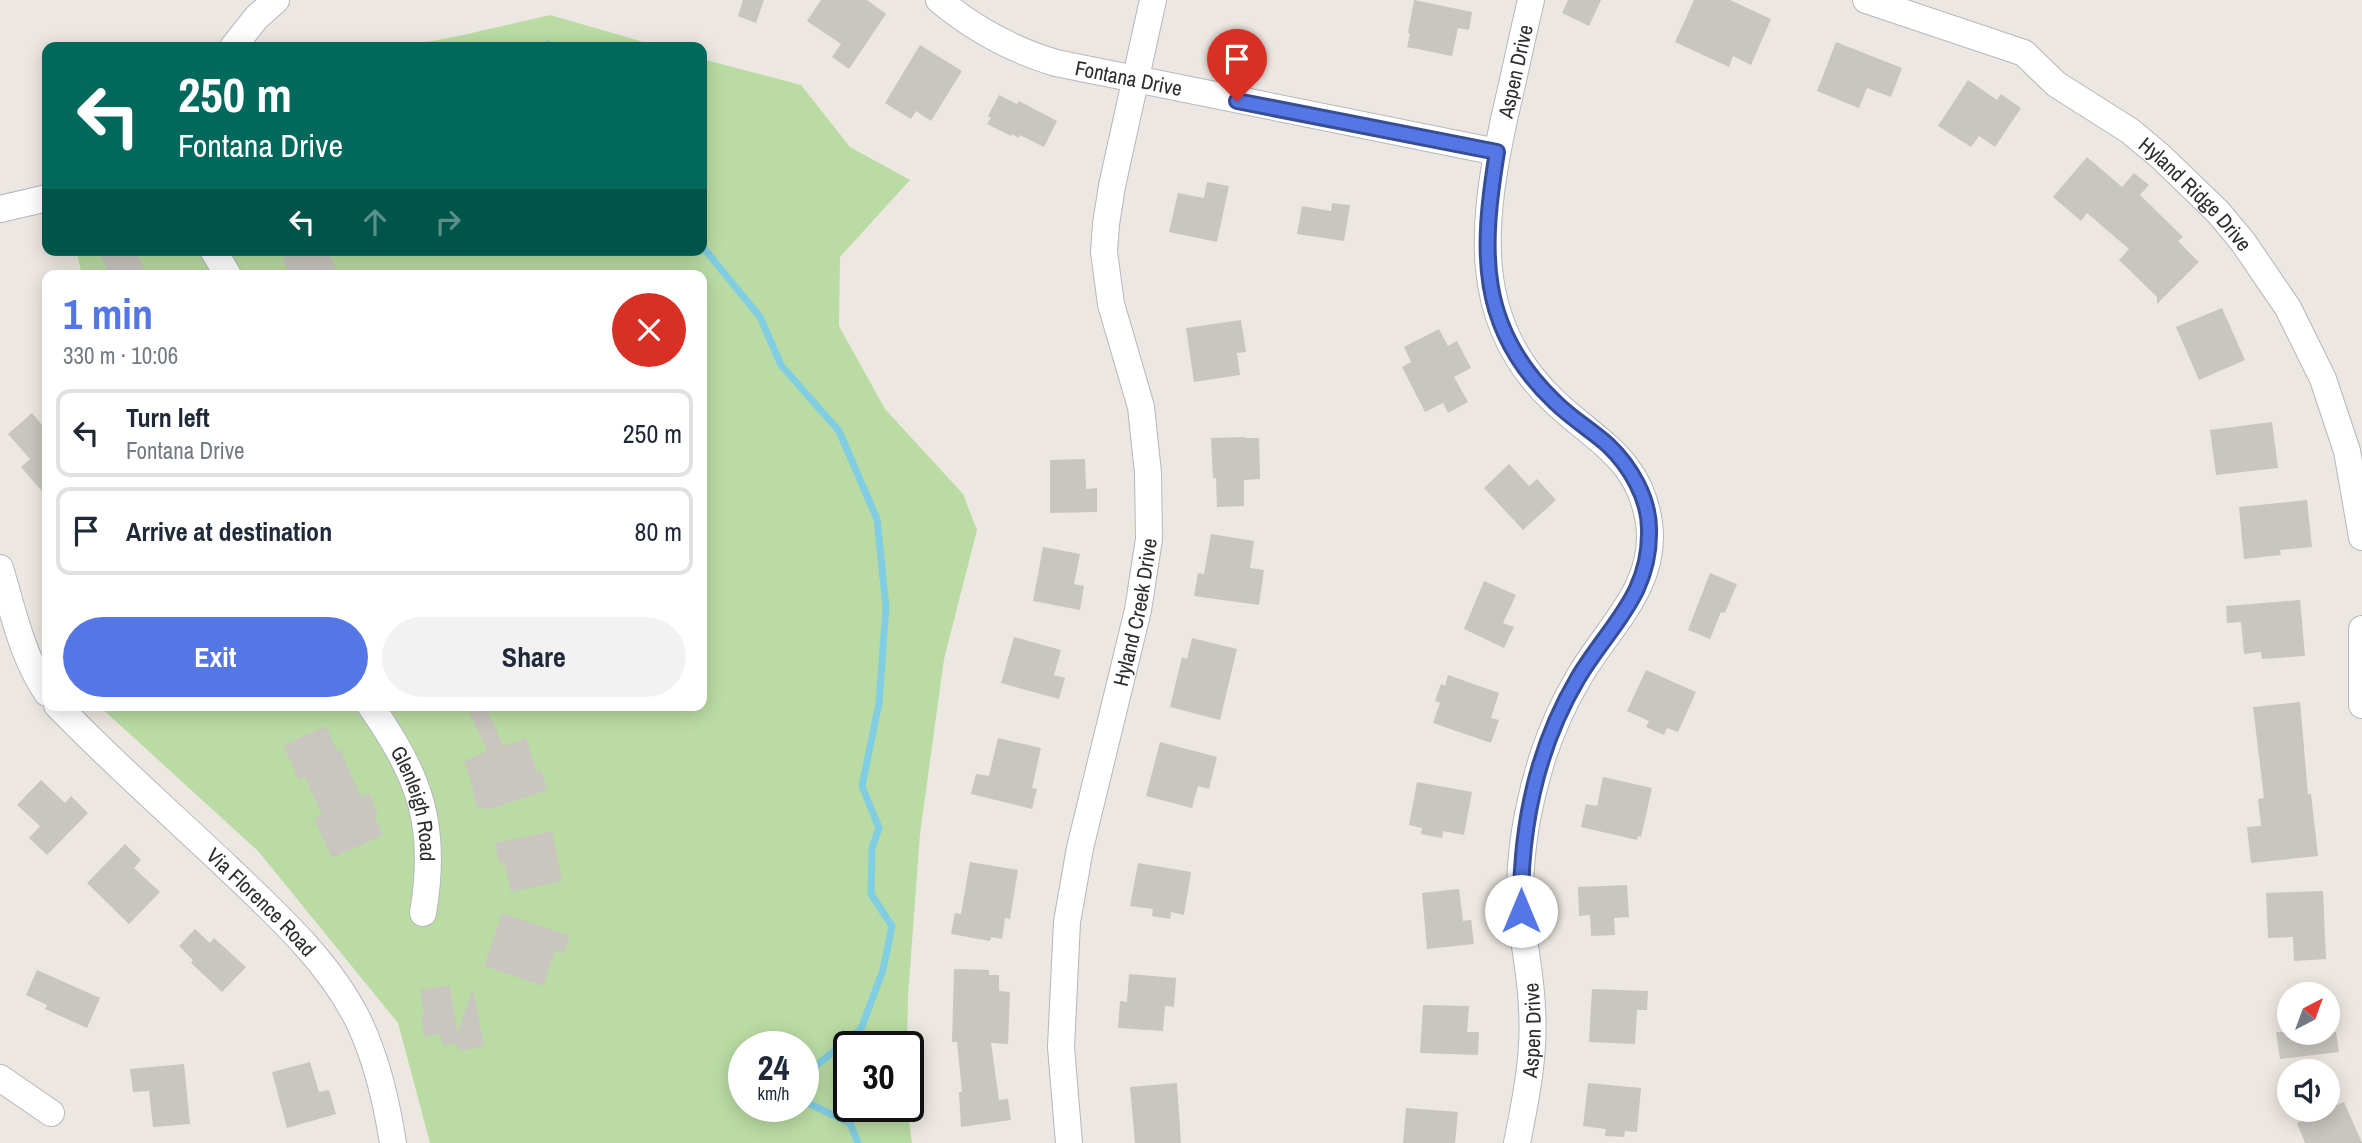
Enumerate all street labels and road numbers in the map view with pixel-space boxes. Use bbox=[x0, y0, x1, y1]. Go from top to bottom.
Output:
street label: Aspen Drive bbox=[1490, 22, 1539, 122]
street label: Fontana Drive bbox=[1073, 53, 1185, 103]
street label: Hyland Ridge Drive bbox=[2133, 130, 2259, 256]
street label: Hyland Creek Drive bbox=[1106, 536, 1163, 689]
street label: Glenleigh Road bbox=[384, 740, 443, 861]
street label: Via Florence Road bbox=[201, 841, 323, 962]
street label: Aspen Drive bbox=[1514, 981, 1547, 1080]

